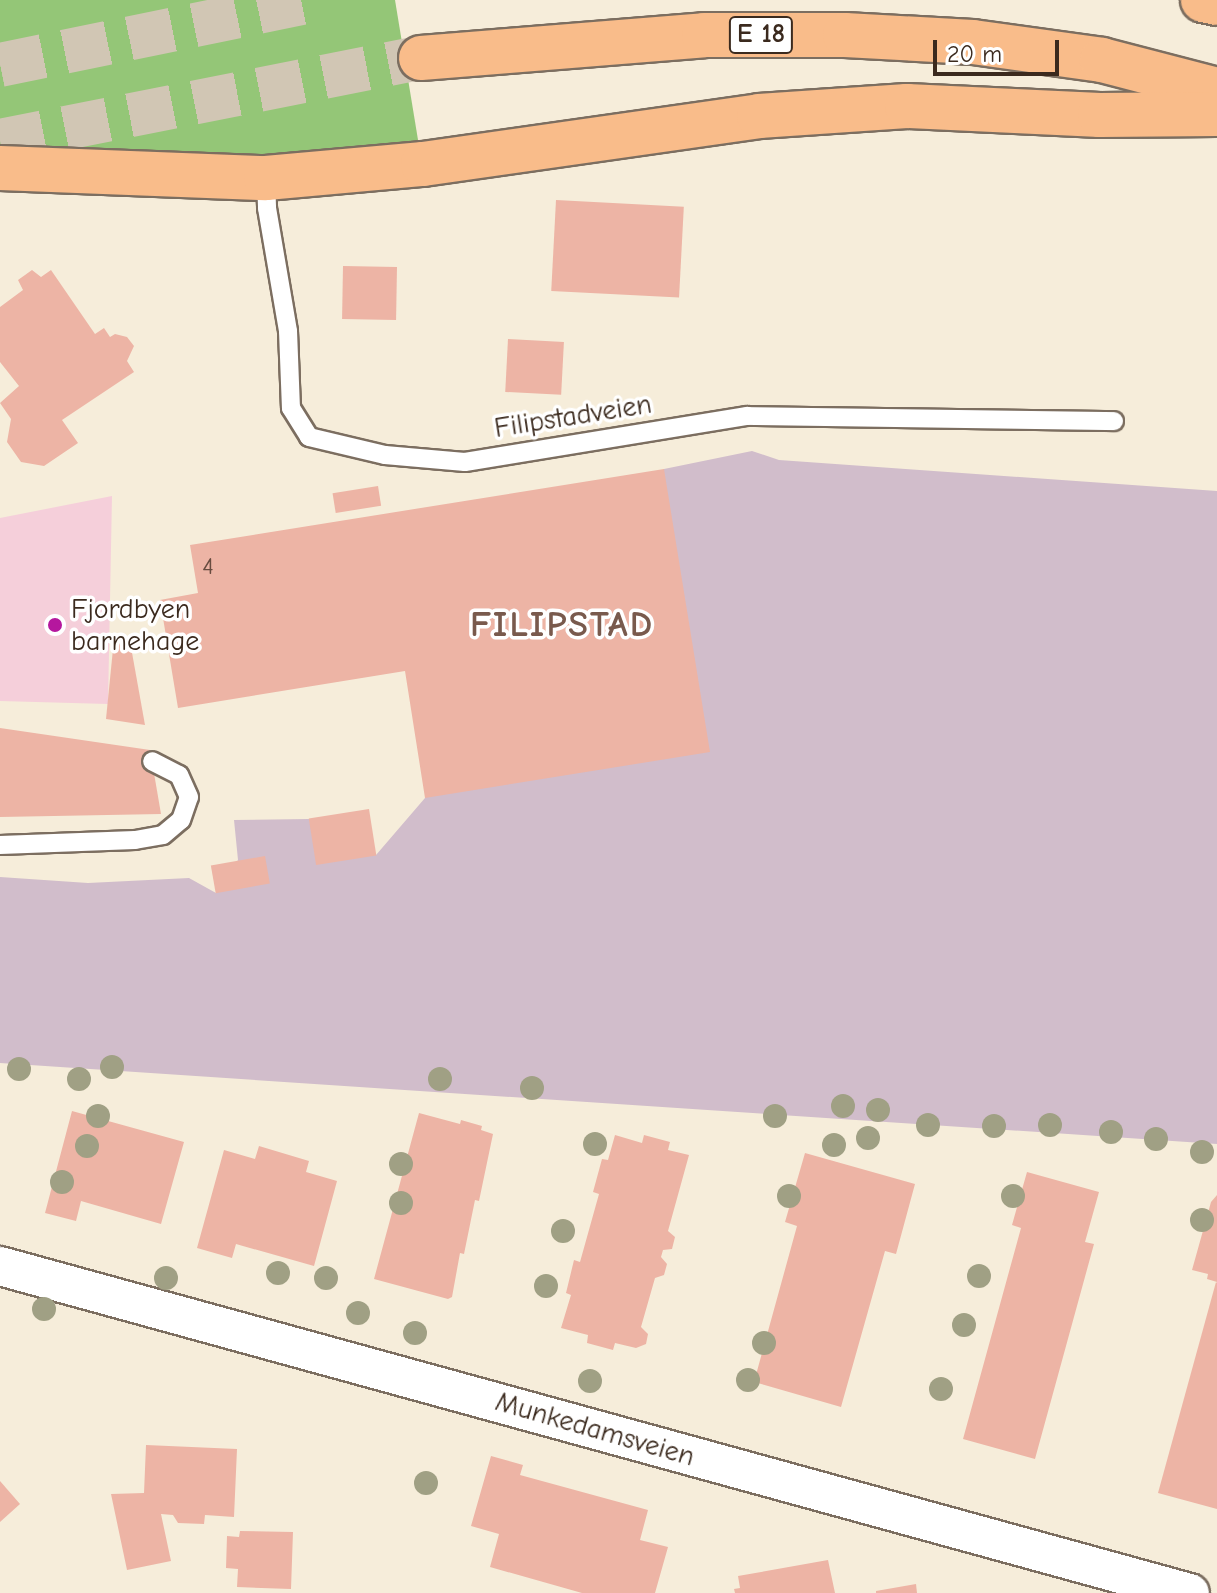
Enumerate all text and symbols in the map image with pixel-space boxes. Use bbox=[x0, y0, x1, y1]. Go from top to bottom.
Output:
road number: E 18 bbox=[727, 13, 795, 57]
scale bar bbox=[937, 24, 1063, 74]
text: 20 m bbox=[947, 40, 1002, 68]
street label: Filipstadveien bbox=[492, 387, 654, 445]
house number: 4 bbox=[202, 553, 214, 581]
place label: Fjordbyen barnehage bbox=[71, 592, 199, 658]
district label: FILIPSTAD bbox=[470, 603, 654, 647]
marker: Fjordbyen barnehage bbox=[46, 616, 64, 634]
street label: Munkedamsveien bbox=[492, 1385, 698, 1473]

